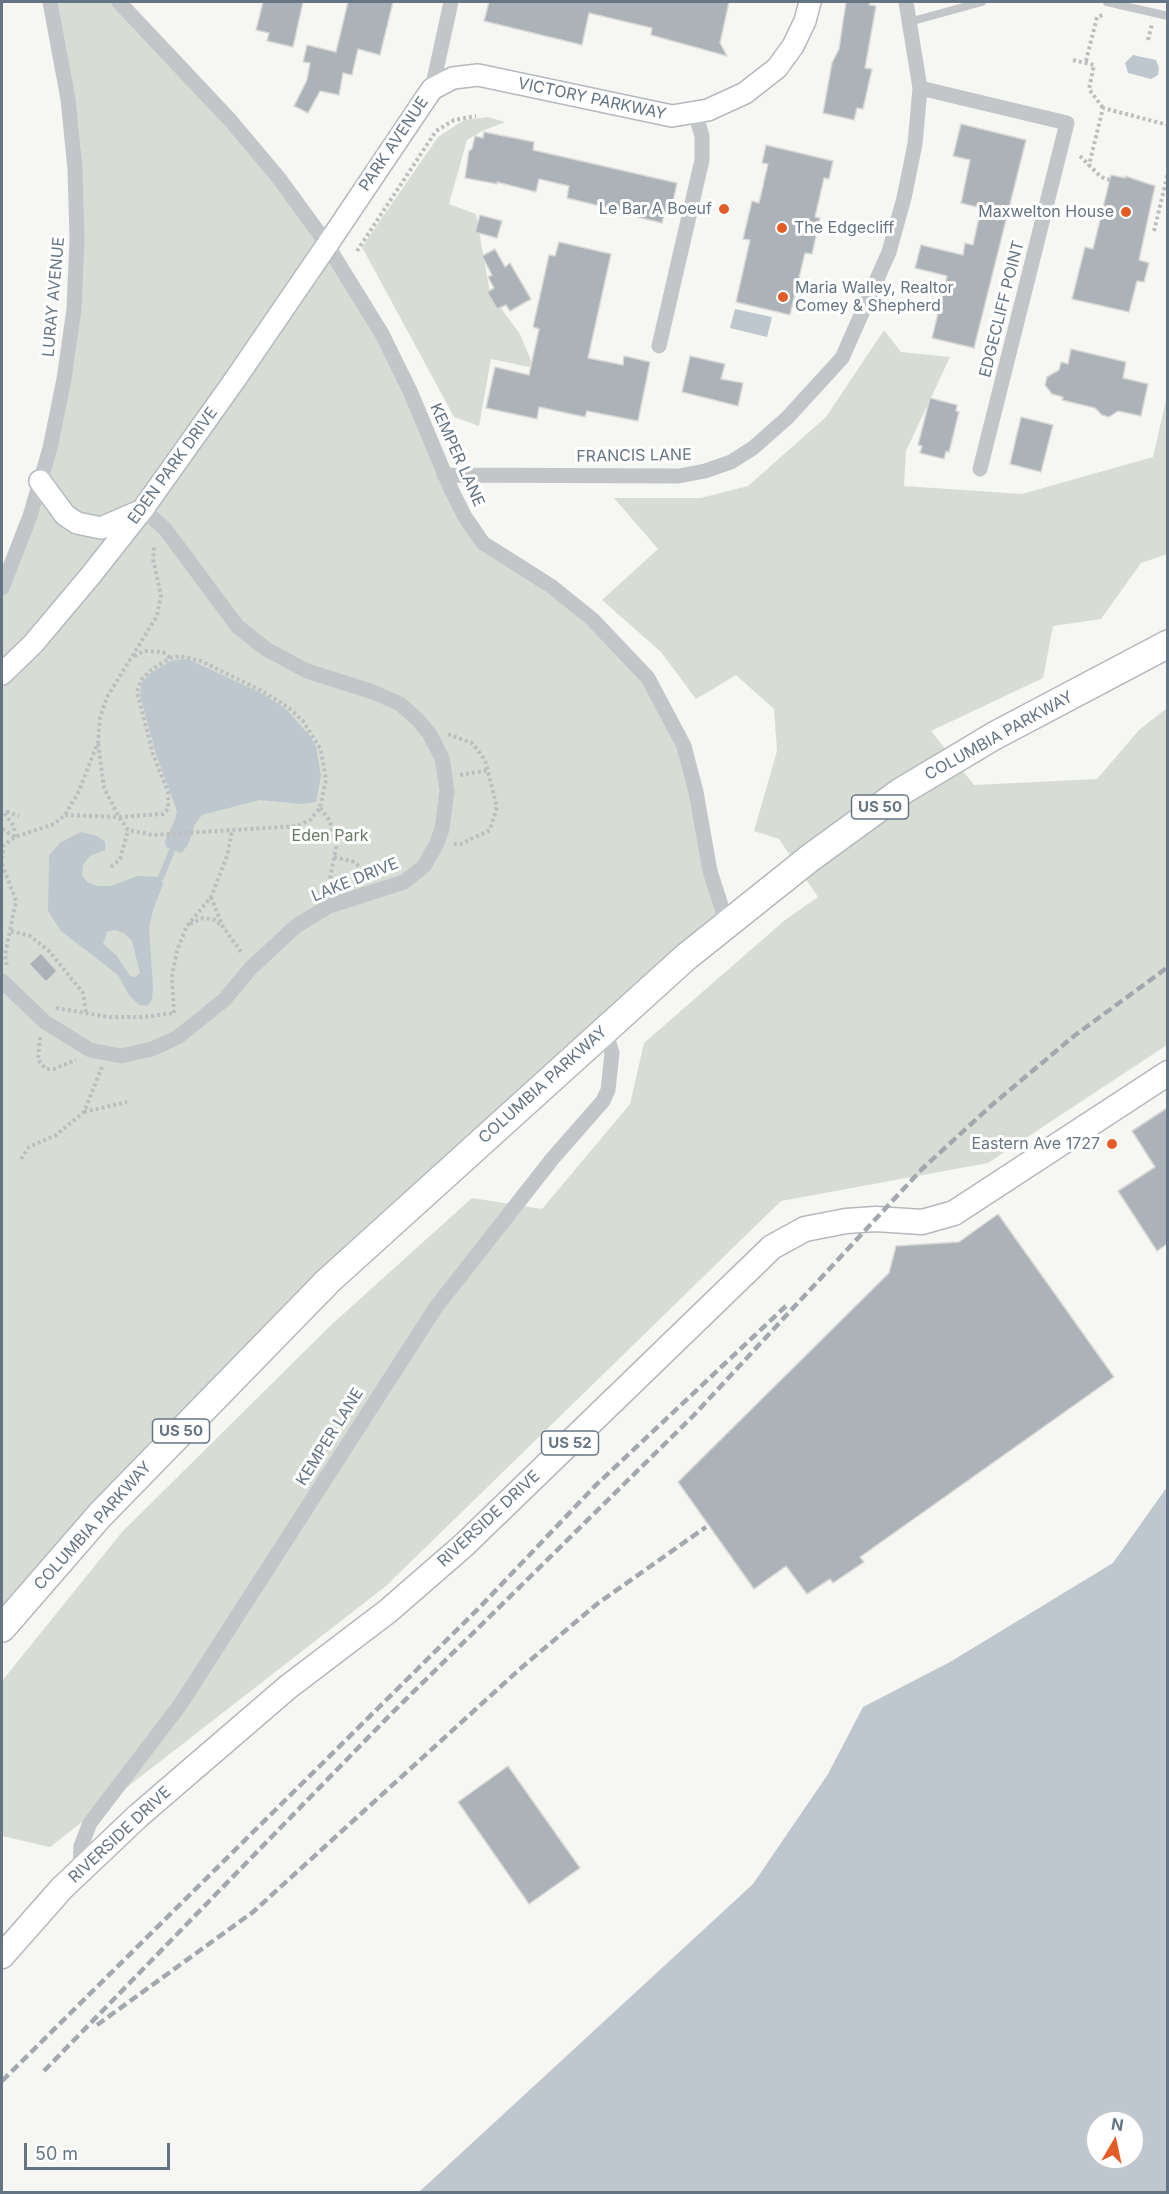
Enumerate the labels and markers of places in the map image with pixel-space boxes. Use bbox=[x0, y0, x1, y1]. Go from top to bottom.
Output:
place label: Le Bar A Boeuf bbox=[599, 199, 712, 219]
marker: Le Bar A Boeuf bbox=[717, 202, 731, 216]
place label: Maxwelton House bbox=[978, 202, 1114, 222]
marker: Maxwelton House bbox=[1119, 205, 1133, 219]
place label: The Edgecliff bbox=[794, 218, 894, 238]
marker: The Edgecliff bbox=[775, 221, 789, 235]
place label: Maria Walley, Realtor Comey & Shepherd bbox=[795, 278, 954, 316]
marker: Maria Walley, Realtor Comey & Shepherd bbox=[776, 290, 790, 304]
place label: Eastern Ave 1727 bbox=[971, 1134, 1100, 1154]
marker: Eastern Ave 1727 bbox=[1105, 1137, 1119, 1151]

